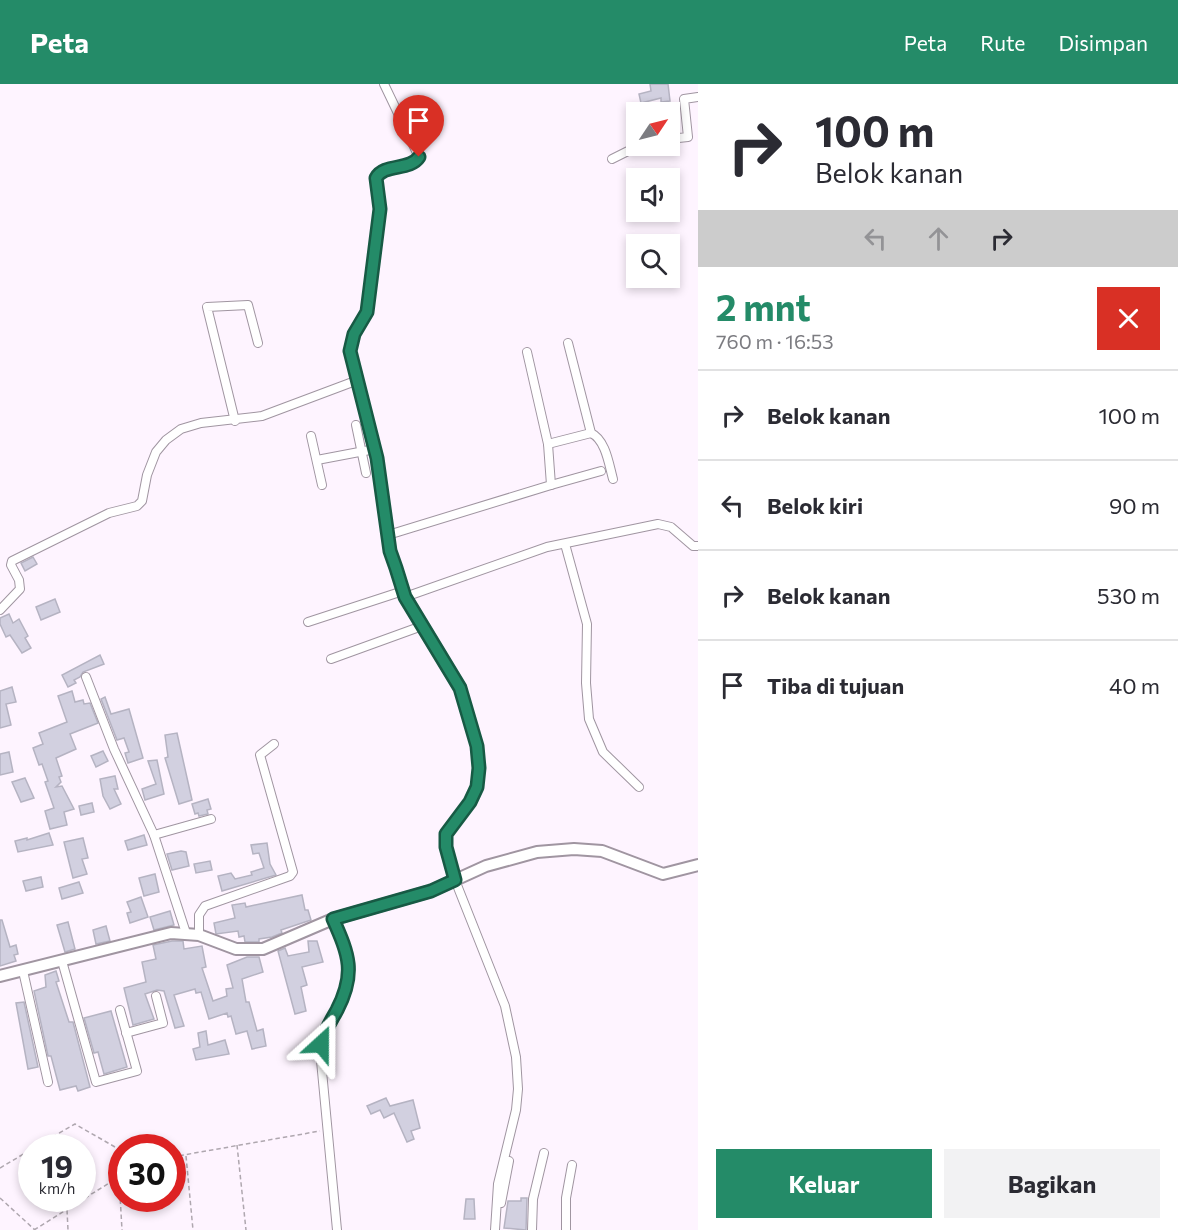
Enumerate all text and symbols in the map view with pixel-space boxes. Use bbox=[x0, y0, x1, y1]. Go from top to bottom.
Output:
text: Peta bbox=[30, 25, 89, 59]
text: Peta bbox=[904, 30, 947, 55]
text: Rute bbox=[980, 30, 1025, 55]
text: Disimpan bbox=[1058, 30, 1148, 55]
pin bbox=[393, 95, 444, 157]
north arrow bbox=[626, 102, 680, 156]
map controls bbox=[626, 102, 680, 288]
icon: arrive bbox=[402, 104, 435, 137]
text: 100 m bbox=[815, 104, 935, 156]
icon: right bbox=[716, 108, 794, 186]
text: Belok kanan bbox=[815, 156, 963, 189]
button: sound bbox=[626, 168, 680, 222]
icon: left bbox=[859, 222, 892, 255]
icon: ahead bbox=[922, 222, 955, 255]
icon: right bbox=[985, 222, 1018, 255]
button: search bbox=[626, 234, 680, 288]
text: 2 mnt bbox=[716, 284, 811, 328]
button: close bbox=[1097, 287, 1160, 350]
text: 760 m · 16:53 bbox=[716, 329, 834, 353]
icon: right bbox=[716, 399, 749, 432]
text: Belok kanan bbox=[767, 402, 890, 429]
text: 100 m bbox=[1098, 402, 1160, 429]
icon: left bbox=[716, 489, 749, 522]
text: Belok kiri bbox=[767, 492, 863, 519]
text: 90 m bbox=[1109, 492, 1160, 519]
icon: right bbox=[716, 579, 749, 612]
text: Belok kanan bbox=[767, 582, 890, 609]
text: 530 m bbox=[1097, 582, 1160, 609]
icon: arrive bbox=[716, 669, 749, 702]
text: Tiba di tujuan bbox=[767, 672, 904, 699]
text: 40 m bbox=[1109, 672, 1160, 699]
position arrow bbox=[289, 1012, 353, 1076]
speed limit sign: 30 bbox=[108, 1134, 186, 1212]
text: 19 bbox=[41, 1147, 73, 1184]
button: Keluar bbox=[716, 1149, 932, 1218]
button: Bagikan bbox=[944, 1149, 1160, 1218]
text: km/h bbox=[39, 1179, 75, 1197]

